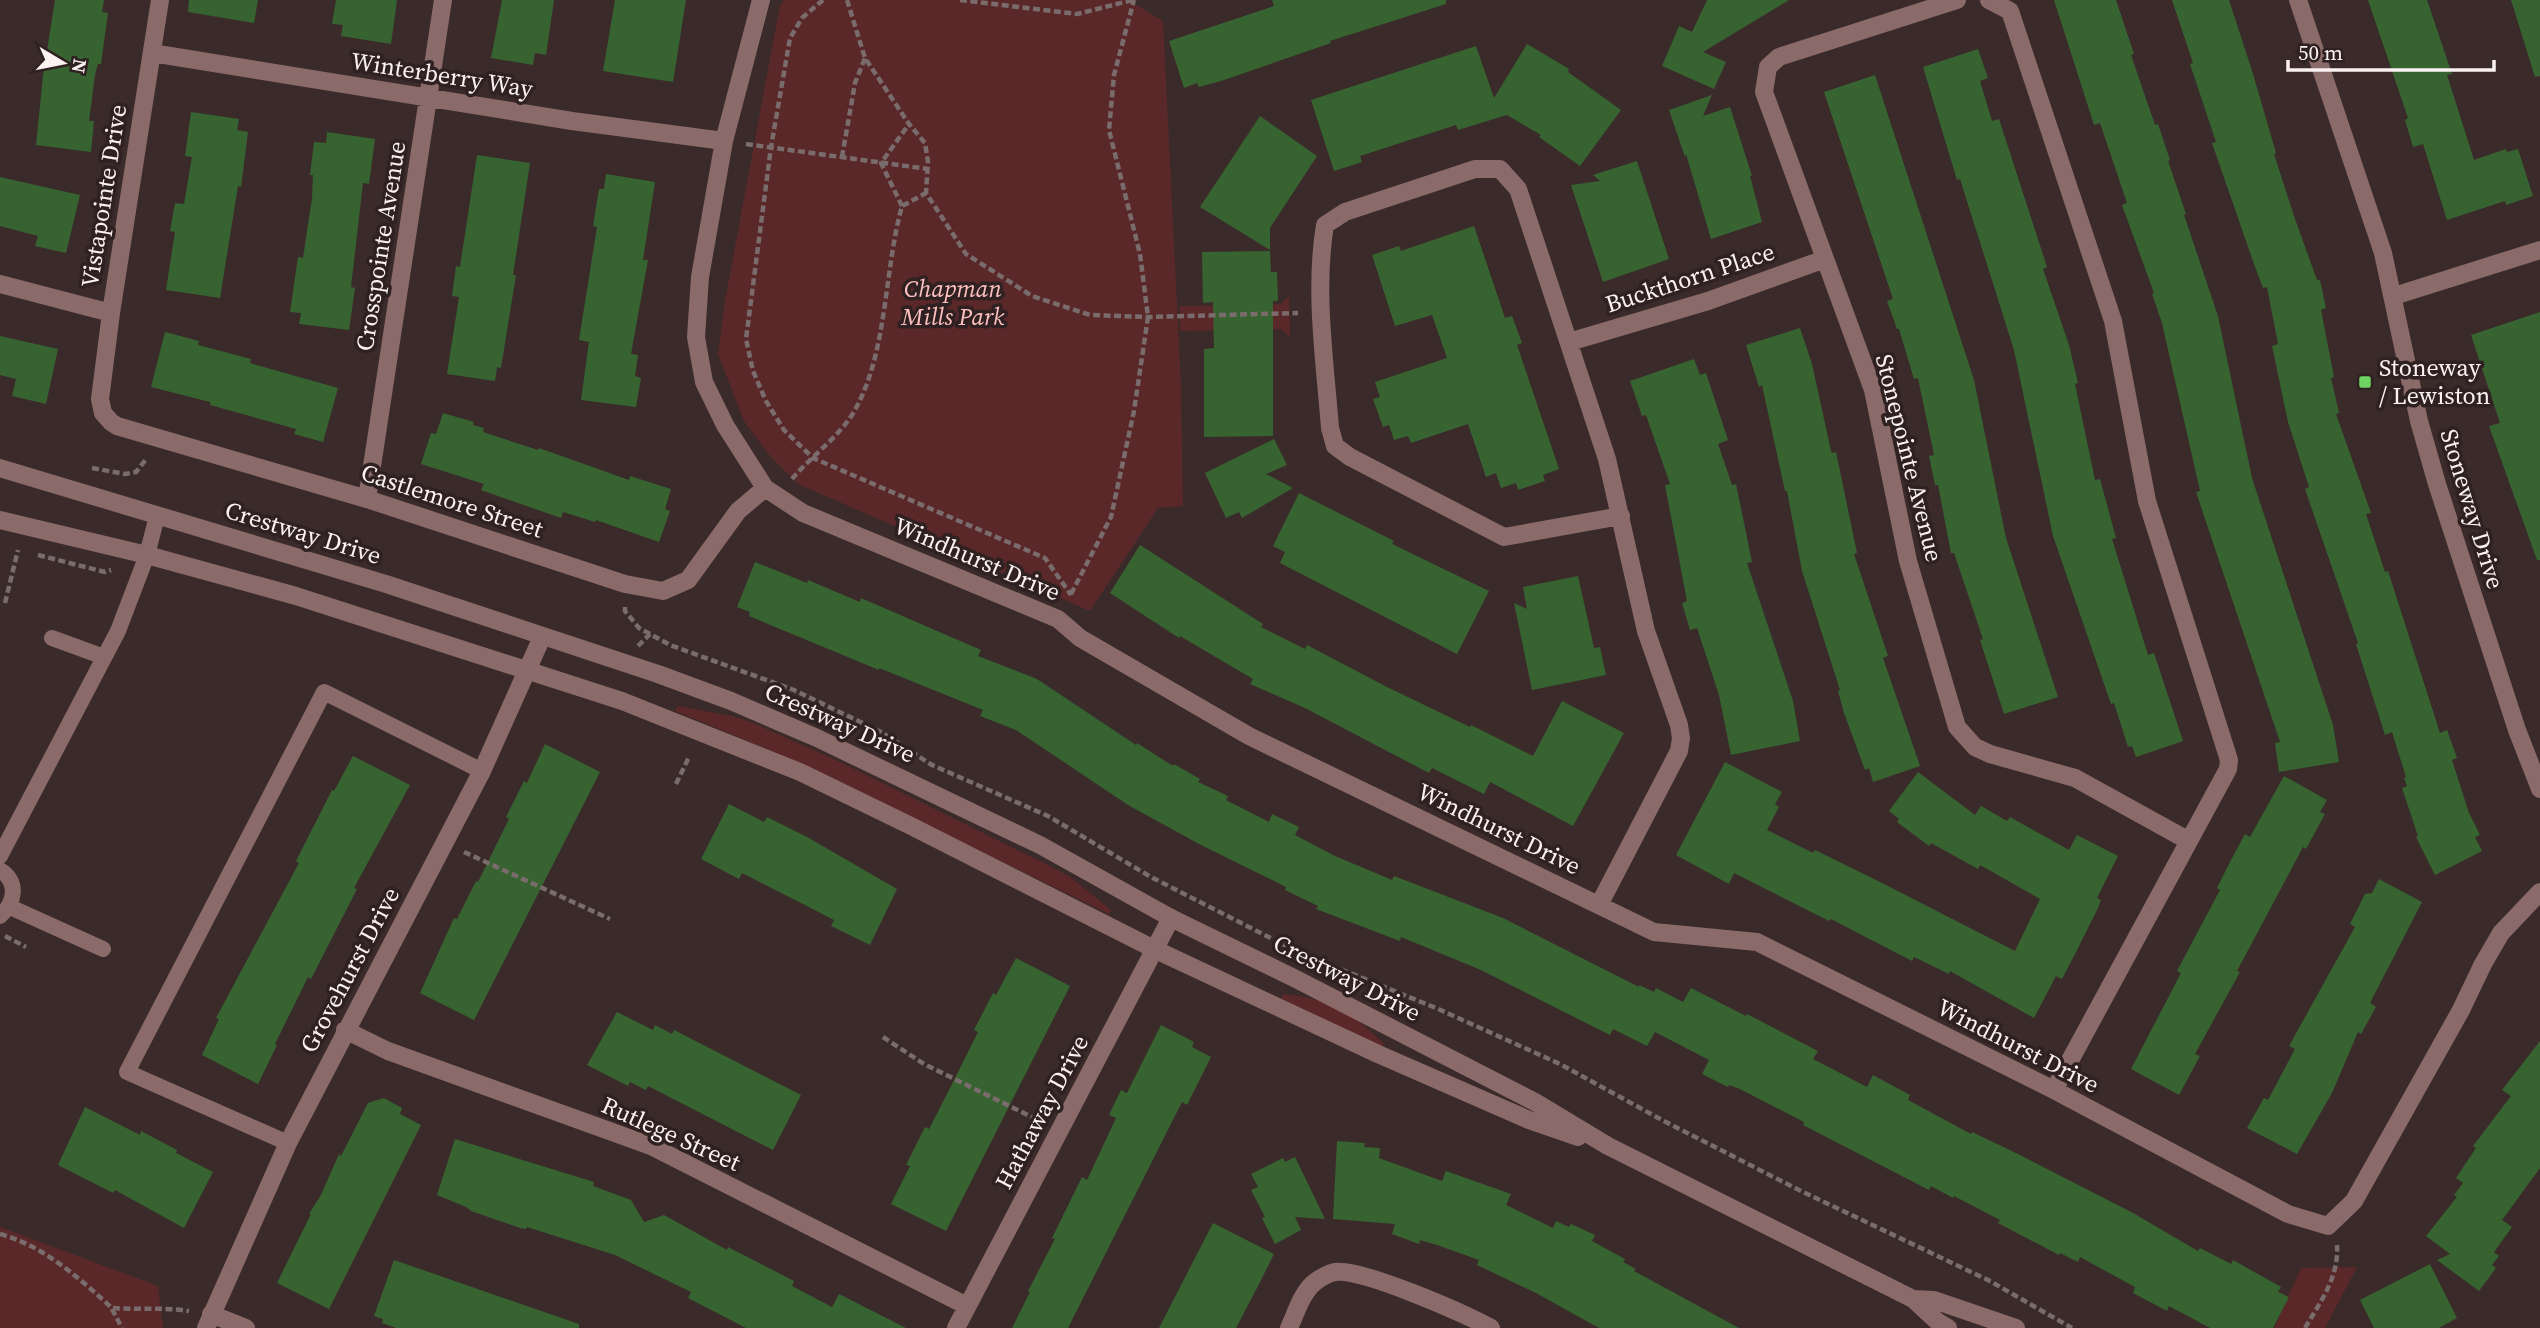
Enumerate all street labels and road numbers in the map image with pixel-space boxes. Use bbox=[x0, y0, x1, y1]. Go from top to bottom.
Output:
street label: Winterberry Way bbox=[349, 44, 536, 105]
street label: Vistapointe Drive bbox=[73, 102, 134, 290]
street label: Crosspointe Avenue bbox=[348, 139, 413, 353]
street label: Buckthorn Place bbox=[1601, 235, 1779, 320]
street label: Stonepointe Avenue bbox=[1868, 351, 1951, 565]
street label: Stoneway Drive bbox=[2433, 425, 2512, 593]
street label: Castlemore Street bbox=[357, 456, 548, 546]
street label: Crestway Drive bbox=[221, 493, 385, 572]
street label: Windhurst Drive bbox=[889, 509, 1065, 608]
street label: Crestway Drive bbox=[760, 675, 921, 770]
street label: Windhurst Drive bbox=[1412, 775, 1586, 882]
street label: Grovehurst Drive bbox=[292, 881, 407, 1058]
street label: Crestway Drive bbox=[1268, 926, 1427, 1029]
street label: Windhurst Drive bbox=[1932, 990, 2105, 1101]
street label: Hathaway Drive bbox=[987, 1029, 1096, 1195]
street label: Rutlege Street bbox=[597, 1088, 746, 1179]

